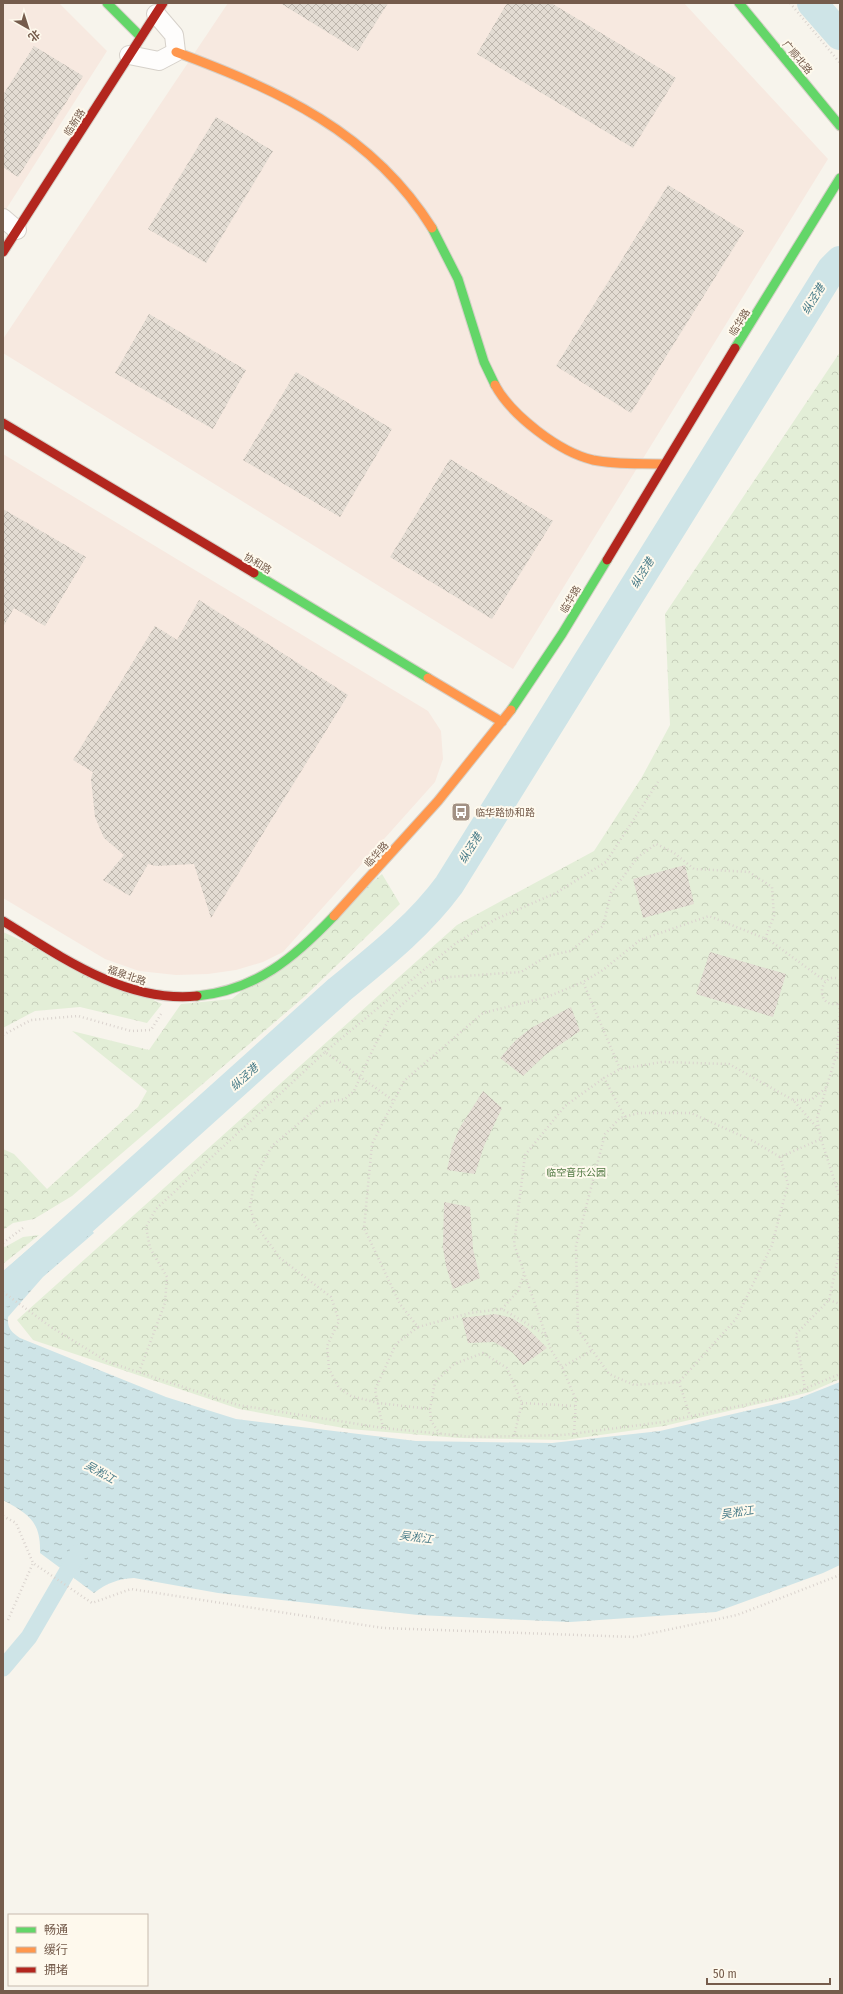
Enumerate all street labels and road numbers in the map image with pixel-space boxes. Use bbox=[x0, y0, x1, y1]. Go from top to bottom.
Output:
street label: 广顺北路 bbox=[780, 38, 815, 77]
street label: 临新路 bbox=[62, 107, 88, 138]
street label: 临华路 bbox=[727, 307, 753, 338]
street label: 协和路 bbox=[242, 551, 273, 577]
street label: 临华路 bbox=[558, 584, 584, 615]
street label: 临华路 bbox=[362, 840, 391, 870]
street label: 福泉北路 bbox=[106, 964, 148, 988]

